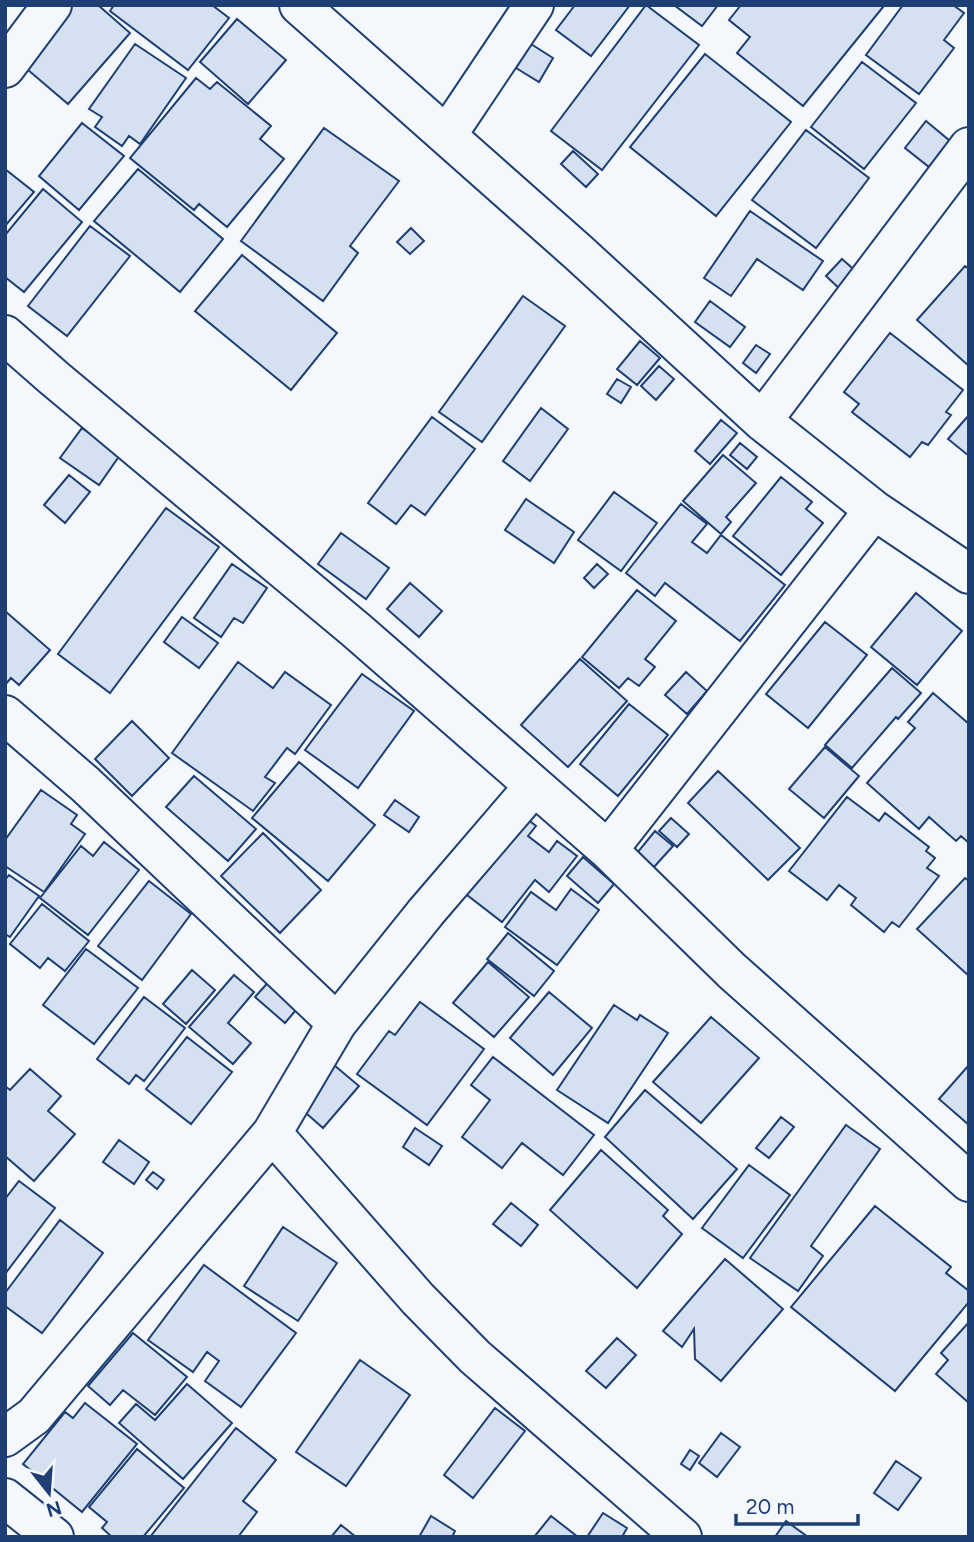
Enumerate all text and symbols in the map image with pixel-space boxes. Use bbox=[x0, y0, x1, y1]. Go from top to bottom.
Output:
north arrow bbox=[14, 1458, 84, 1528]
scale bar bbox=[736, 1482, 858, 1526]
text: 20 m bbox=[746, 1494, 794, 1519]
text: N bbox=[43, 1496, 64, 1522]

